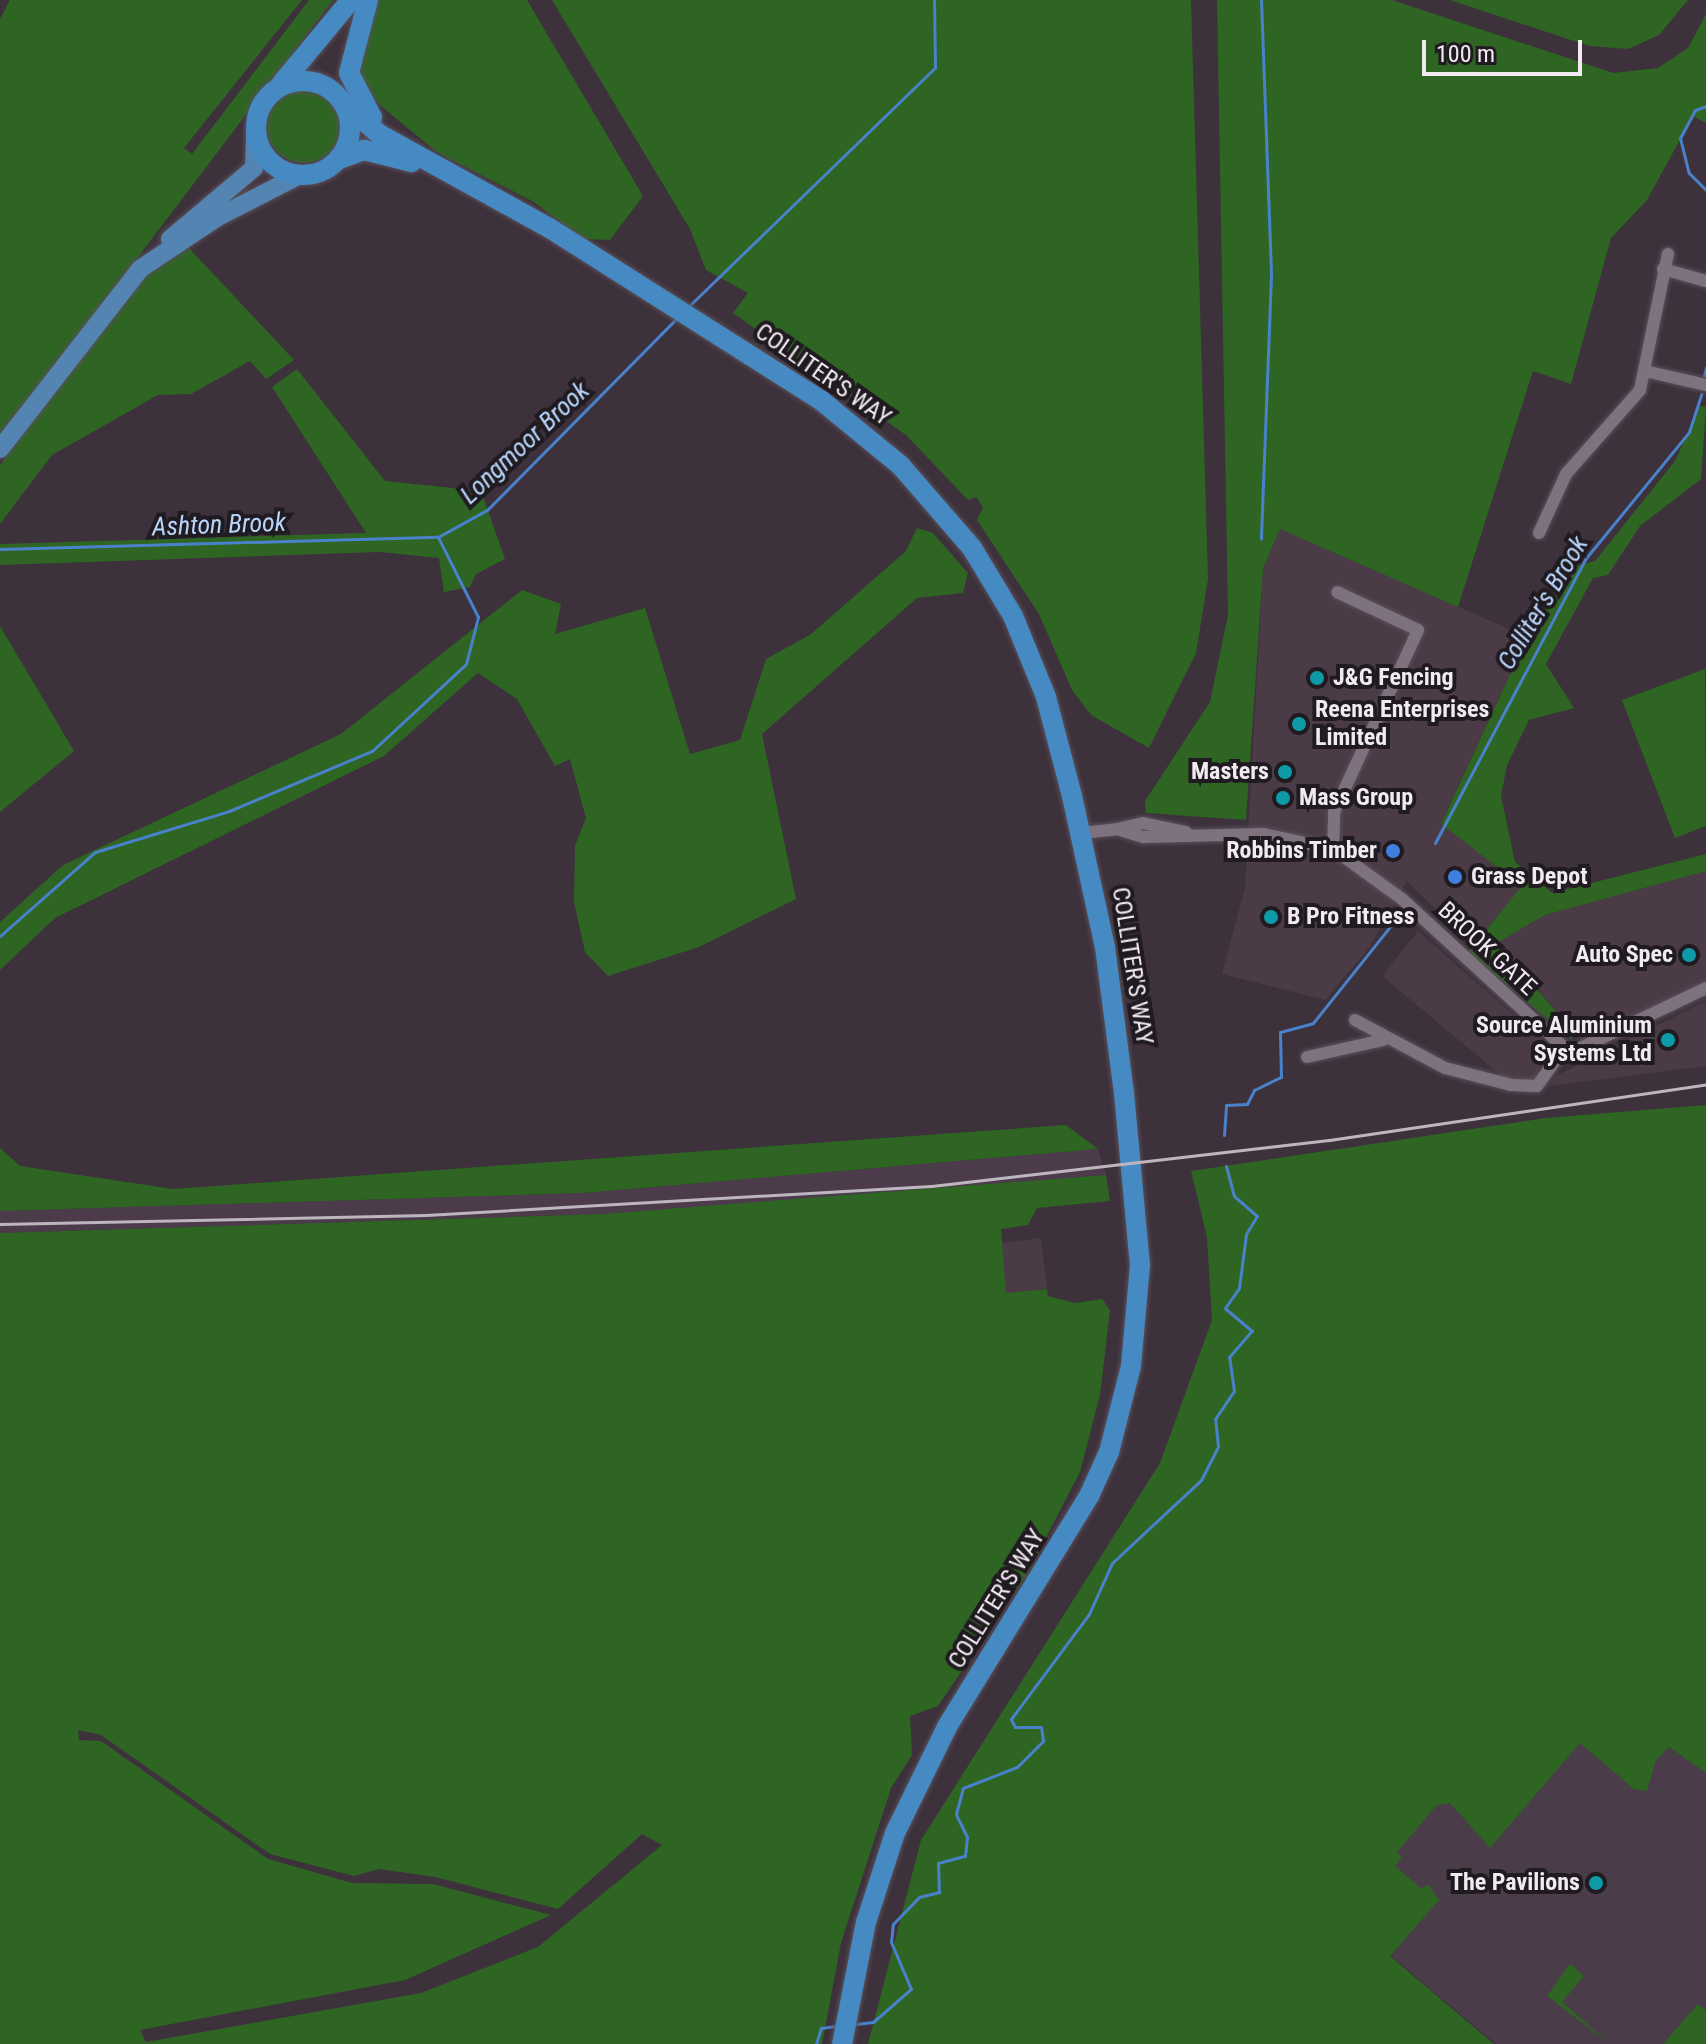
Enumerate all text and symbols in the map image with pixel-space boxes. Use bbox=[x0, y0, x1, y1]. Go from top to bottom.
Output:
scale bar bbox=[1426, 24, 1586, 74]
text: 100 m bbox=[1436, 40, 1495, 68]
street label: COLLITER'S WAY bbox=[750, 318, 896, 432]
water label: Longmoor Brook bbox=[454, 375, 596, 511]
water label: Ashton Brook bbox=[151, 507, 287, 543]
water label: Colliter's Brook bbox=[1491, 531, 1595, 675]
place label: J&G Fencing bbox=[1333, 664, 1454, 692]
marker: J&G Fencing bbox=[1308, 669, 1326, 687]
place label: Reena Enterprises Limited bbox=[1315, 696, 1489, 752]
marker: Reena Enterprises Limited bbox=[1290, 715, 1308, 733]
place label: Masters bbox=[1191, 758, 1269, 786]
marker: Masters bbox=[1276, 763, 1294, 781]
place label: Mass Group bbox=[1299, 784, 1413, 812]
marker: Mass Group bbox=[1274, 789, 1292, 807]
place label: Robbins Timber bbox=[1226, 837, 1377, 865]
marker: Robbins Timber bbox=[1384, 842, 1402, 860]
place label: Grass Depot bbox=[1471, 863, 1588, 891]
marker: Grass Depot bbox=[1446, 868, 1464, 886]
street label: COLLITER'S WAY bbox=[1105, 885, 1159, 1047]
street label: BROOK GATE bbox=[1432, 896, 1542, 1002]
place label: B Pro Fitness bbox=[1287, 903, 1415, 931]
marker: B Pro Fitness bbox=[1262, 908, 1280, 926]
place label: Auto Spec bbox=[1575, 941, 1673, 969]
marker: Auto Spec bbox=[1680, 946, 1698, 964]
place label: Source Aluminium Systems Ltd bbox=[1476, 1012, 1652, 1068]
marker: Source Aluminium Systems Ltd bbox=[1659, 1031, 1677, 1049]
street label: COLLITER'S WAY bbox=[943, 1524, 1051, 1674]
place label: The Pavilions bbox=[1450, 1869, 1580, 1897]
marker: The Pavilions bbox=[1587, 1874, 1605, 1892]

